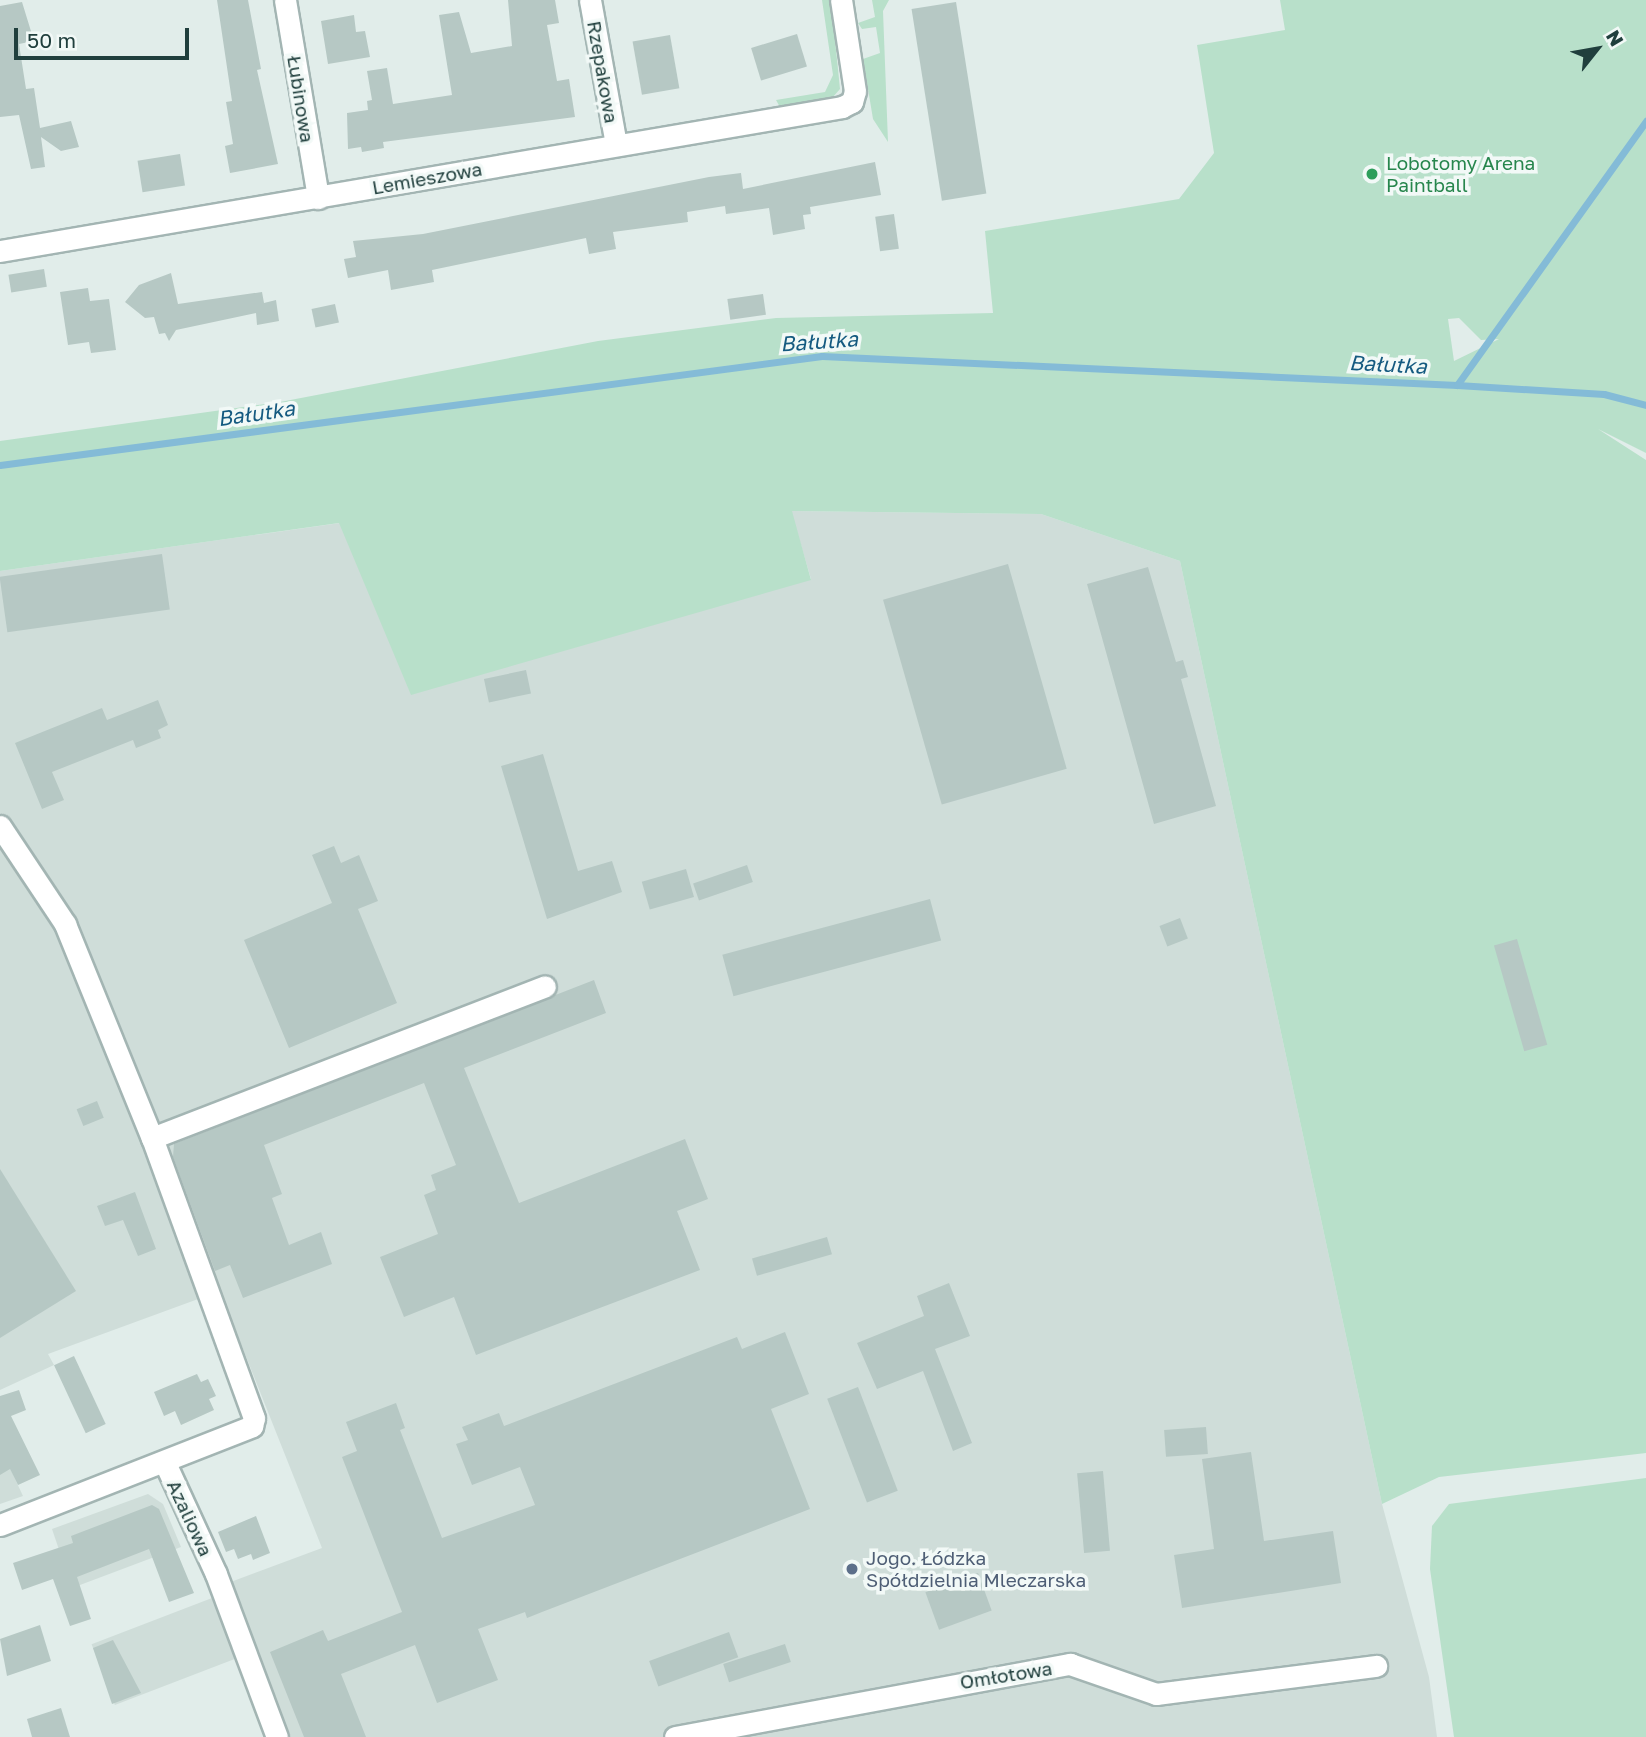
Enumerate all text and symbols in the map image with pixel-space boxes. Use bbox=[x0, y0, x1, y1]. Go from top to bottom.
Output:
scale bar bbox=[18, 14, 192, 58]
north arrow bbox=[1562, 14, 1632, 84]
street label: Rzepakowa bbox=[583, 19, 623, 125]
text: N bbox=[1602, 26, 1629, 50]
text: 50 m bbox=[27, 27, 76, 53]
street label: Łubinowa bbox=[283, 54, 319, 144]
place label: Lobotomy Arena Paintball bbox=[1386, 152, 1535, 196]
street label: Lemieszowa bbox=[370, 157, 484, 199]
marker: Lobotomy Arena Paintball bbox=[1364, 166, 1380, 182]
water label: Bałutka bbox=[779, 326, 859, 356]
water label: Bałutka bbox=[1349, 349, 1427, 379]
water label: Bałutka bbox=[216, 395, 296, 431]
street label: Azaliowa bbox=[162, 1476, 218, 1560]
place label: Jogo. Łódzka Spółdzielnia Mleczarska bbox=[866, 1547, 1086, 1591]
marker: Jogo. Łódzka Spółdzielnia Mleczarska bbox=[844, 1561, 860, 1577]
street label: Omłotowa bbox=[958, 1656, 1054, 1694]

